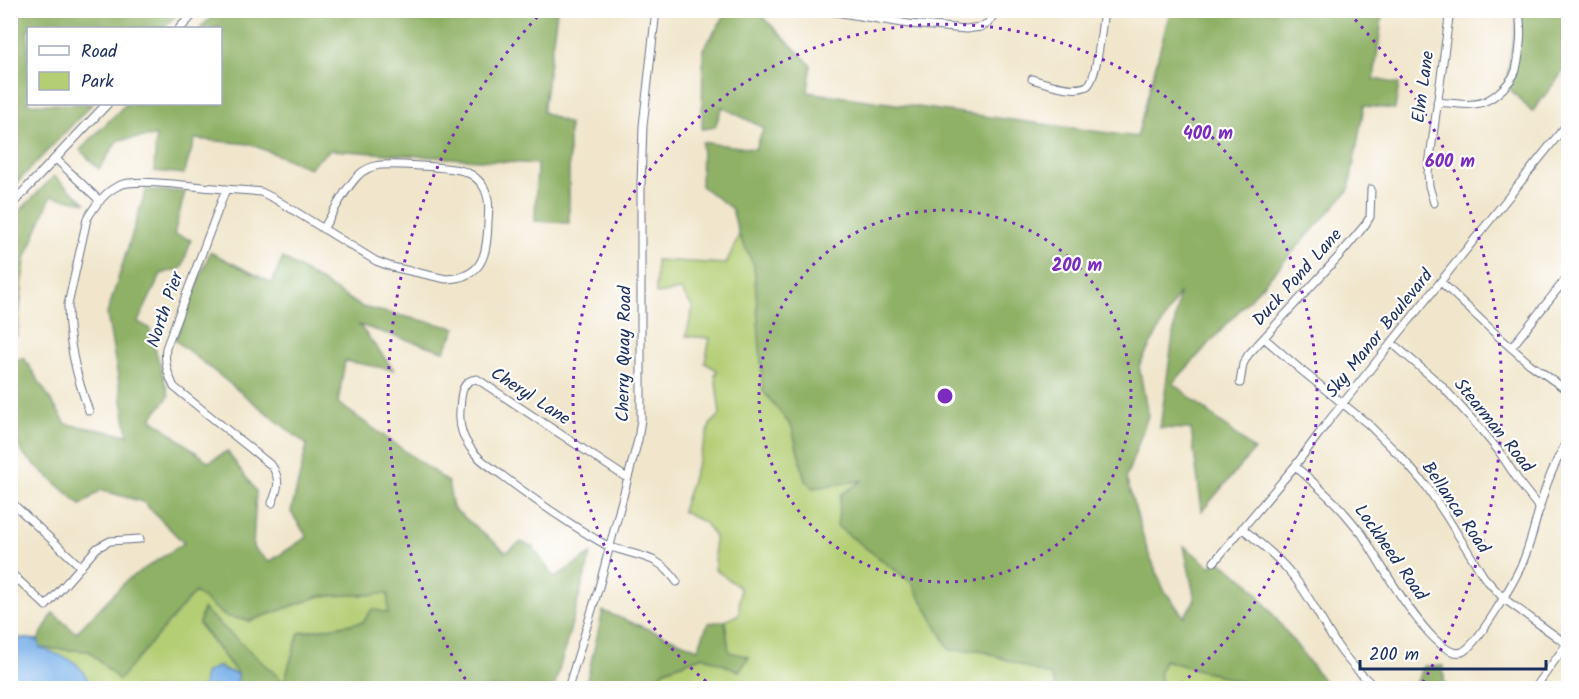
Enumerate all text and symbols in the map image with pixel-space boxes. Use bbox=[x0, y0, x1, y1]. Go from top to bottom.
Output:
legend bbox=[27, 27, 222, 105]
text: Road bbox=[81, 38, 118, 67]
street label: Elm Lane bbox=[1405, 49, 1443, 125]
text: Park bbox=[81, 68, 114, 97]
text: 400 m bbox=[1183, 120, 1233, 149]
text: 600 m bbox=[1425, 148, 1475, 177]
street label: Duck Pond Lane bbox=[1246, 222, 1350, 334]
text: 200 m bbox=[1052, 252, 1103, 281]
street label: Sky Manor Boulevard bbox=[1319, 262, 1442, 405]
street label: North Pier bbox=[140, 267, 193, 352]
street label: Cherry Quay Road bbox=[609, 284, 641, 422]
street label: Cheryl Lane bbox=[484, 360, 576, 434]
street label: Stearman Road bbox=[1446, 372, 1541, 480]
centre of rings bbox=[935, 386, 955, 406]
street label: Bellanca Road bbox=[1413, 456, 1497, 561]
street label: Lockheed Road bbox=[1346, 499, 1435, 608]
scale bar bbox=[1360, 633, 1546, 671]
text: 200 m bbox=[1369, 641, 1419, 670]

